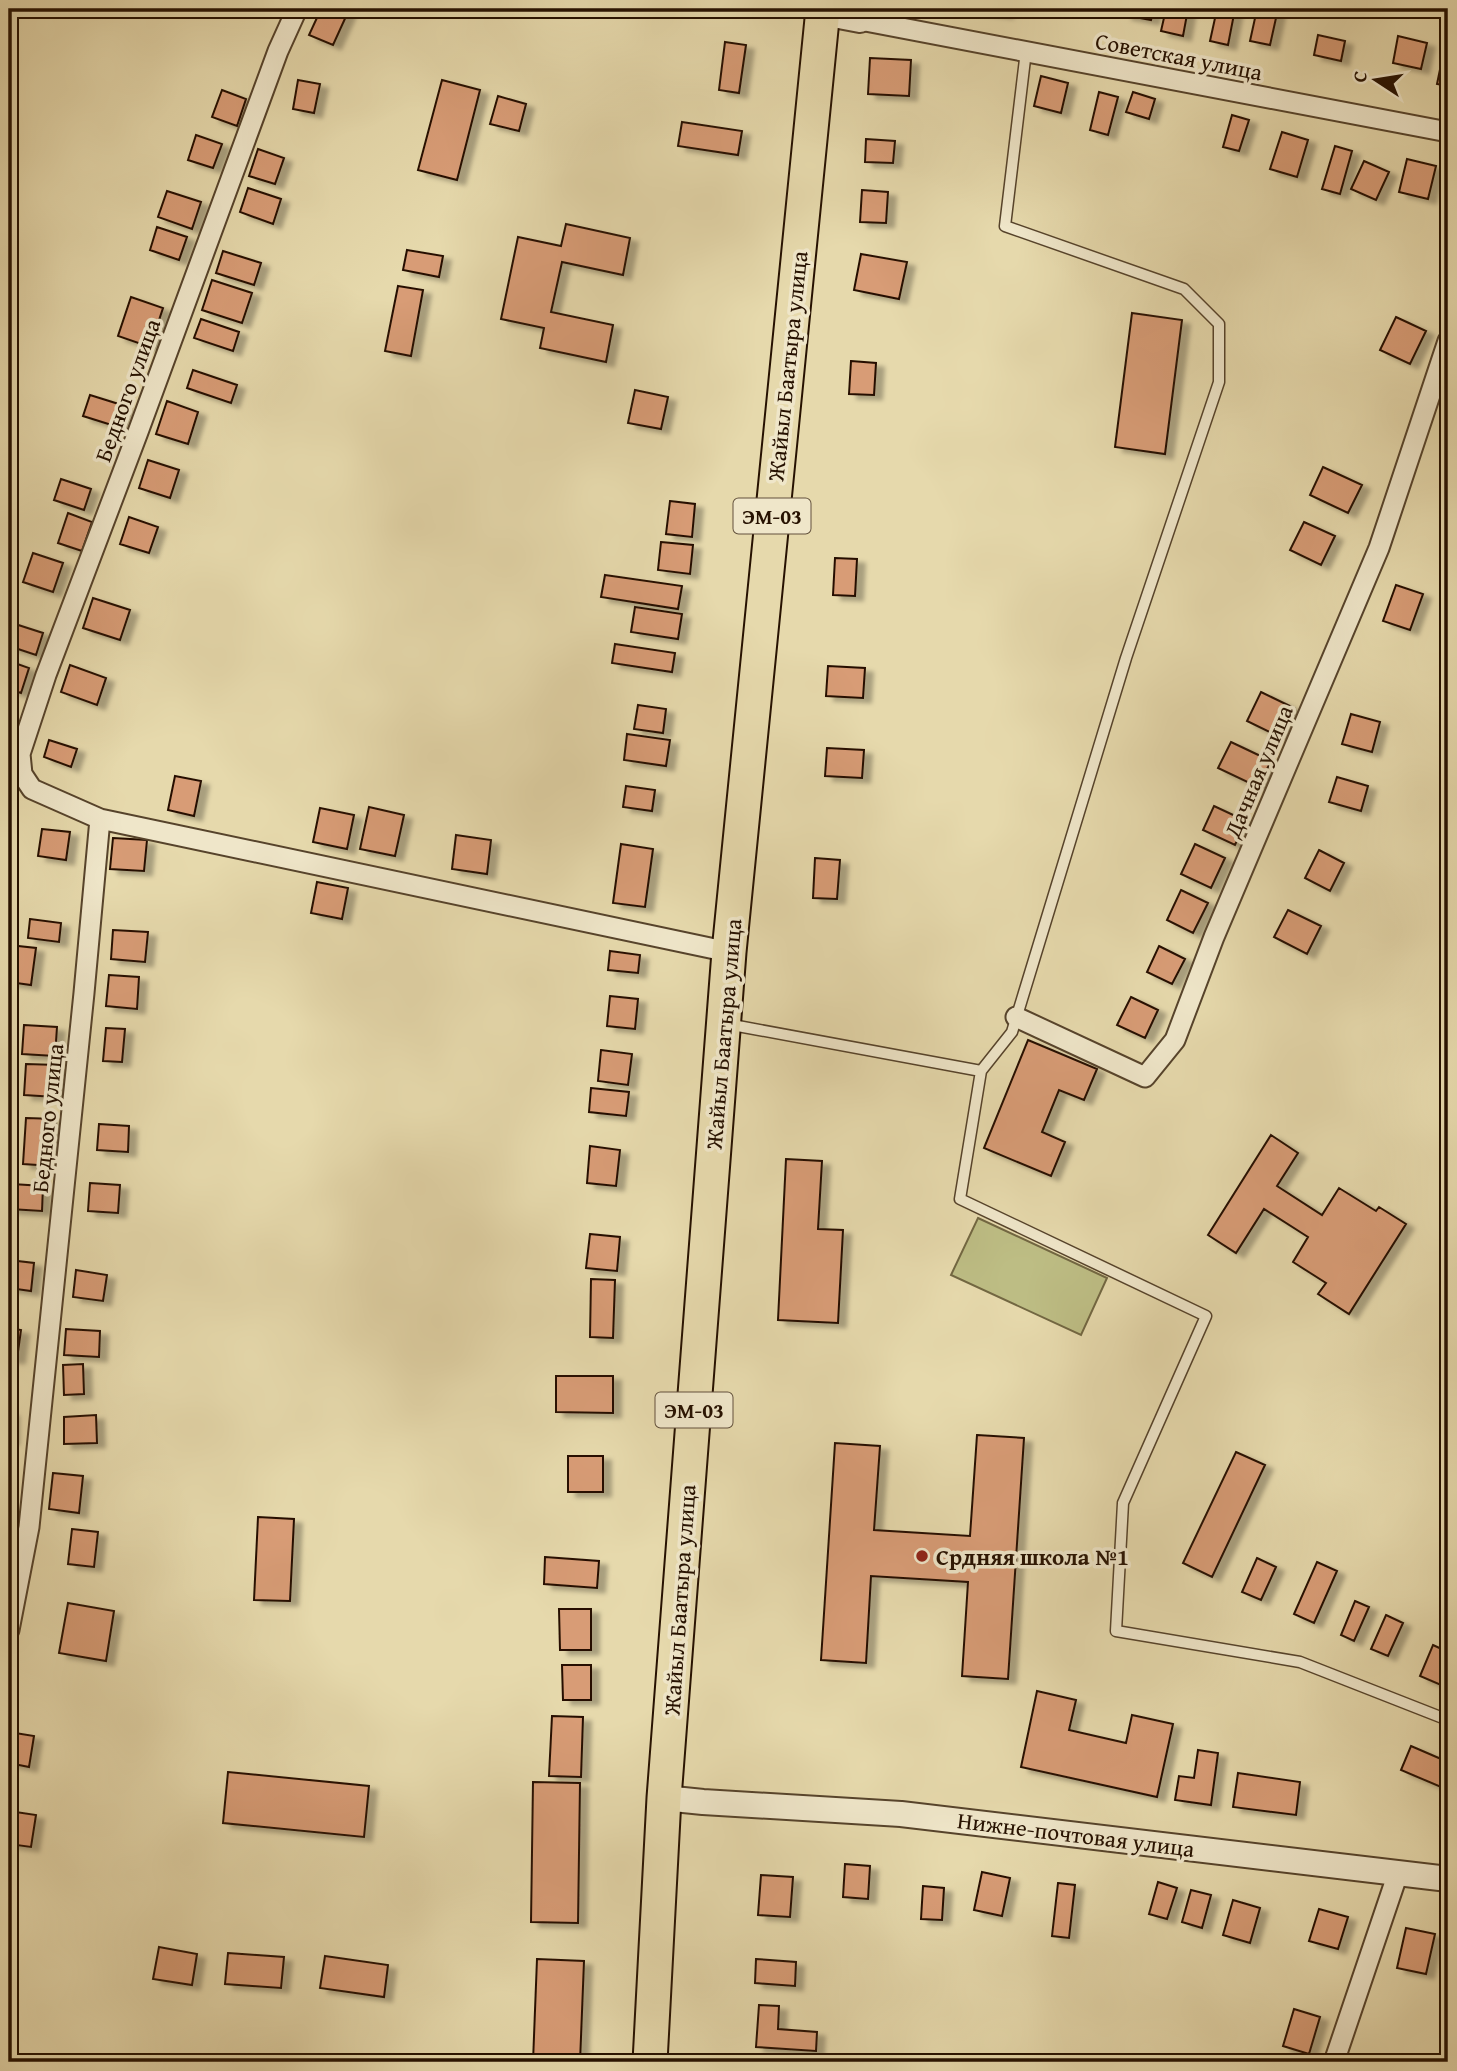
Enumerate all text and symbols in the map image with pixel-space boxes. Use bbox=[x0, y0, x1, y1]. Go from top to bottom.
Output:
street label: Советская улица bbox=[1093, 24, 1265, 88]
north arrow bbox=[1342, 46, 1412, 116]
text: С bbox=[1345, 68, 1374, 85]
street label: Жайыл Баатыра улица bbox=[758, 249, 816, 484]
street label: Бедного улица bbox=[86, 314, 168, 466]
road number: ЭМ-03 bbox=[734, 498, 810, 534]
street label: Дачная улица bbox=[1215, 700, 1301, 843]
street label: Жайыл Баатыра улица bbox=[696, 917, 750, 1152]
street label: Бедного улица bbox=[23, 1042, 71, 1194]
road number: ЭМ-03 bbox=[656, 1392, 732, 1428]
street label: Жайыл Баатыра улица bbox=[654, 1483, 704, 1718]
place label: Срдняя школа №1 bbox=[936, 1540, 1129, 1573]
marker: Срдняя школа №1 bbox=[914, 1548, 930, 1564]
street label: Нижне-почтовая улица bbox=[956, 1803, 1196, 1865]

